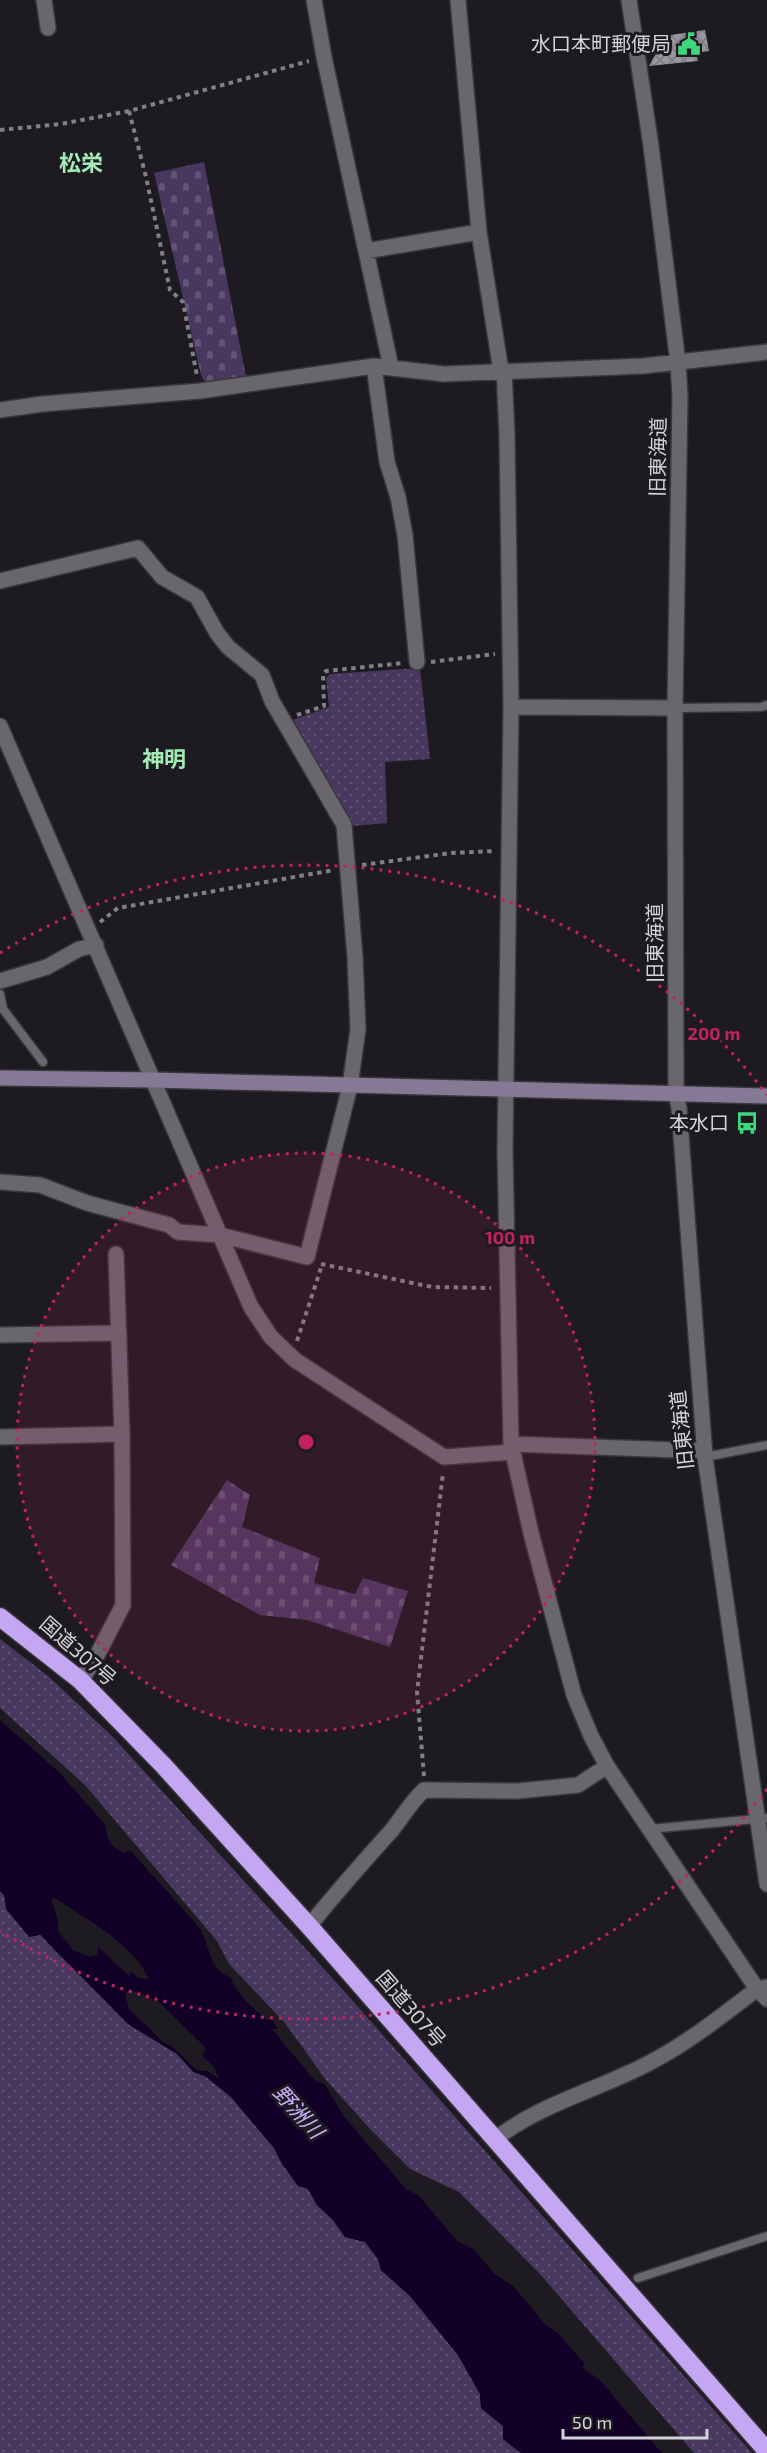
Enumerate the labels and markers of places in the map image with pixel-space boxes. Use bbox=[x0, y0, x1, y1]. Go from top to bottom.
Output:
place label: 水口本町郵便局 bbox=[531, 31, 671, 55]
public building icon: 水口本町郵便局 bbox=[676, 31, 702, 57]
place label: 本水口 bbox=[669, 1110, 729, 1134]
bus stop icon: 本水口 bbox=[734, 1110, 760, 1136]
centre of rings bbox=[296, 1432, 316, 1452]

